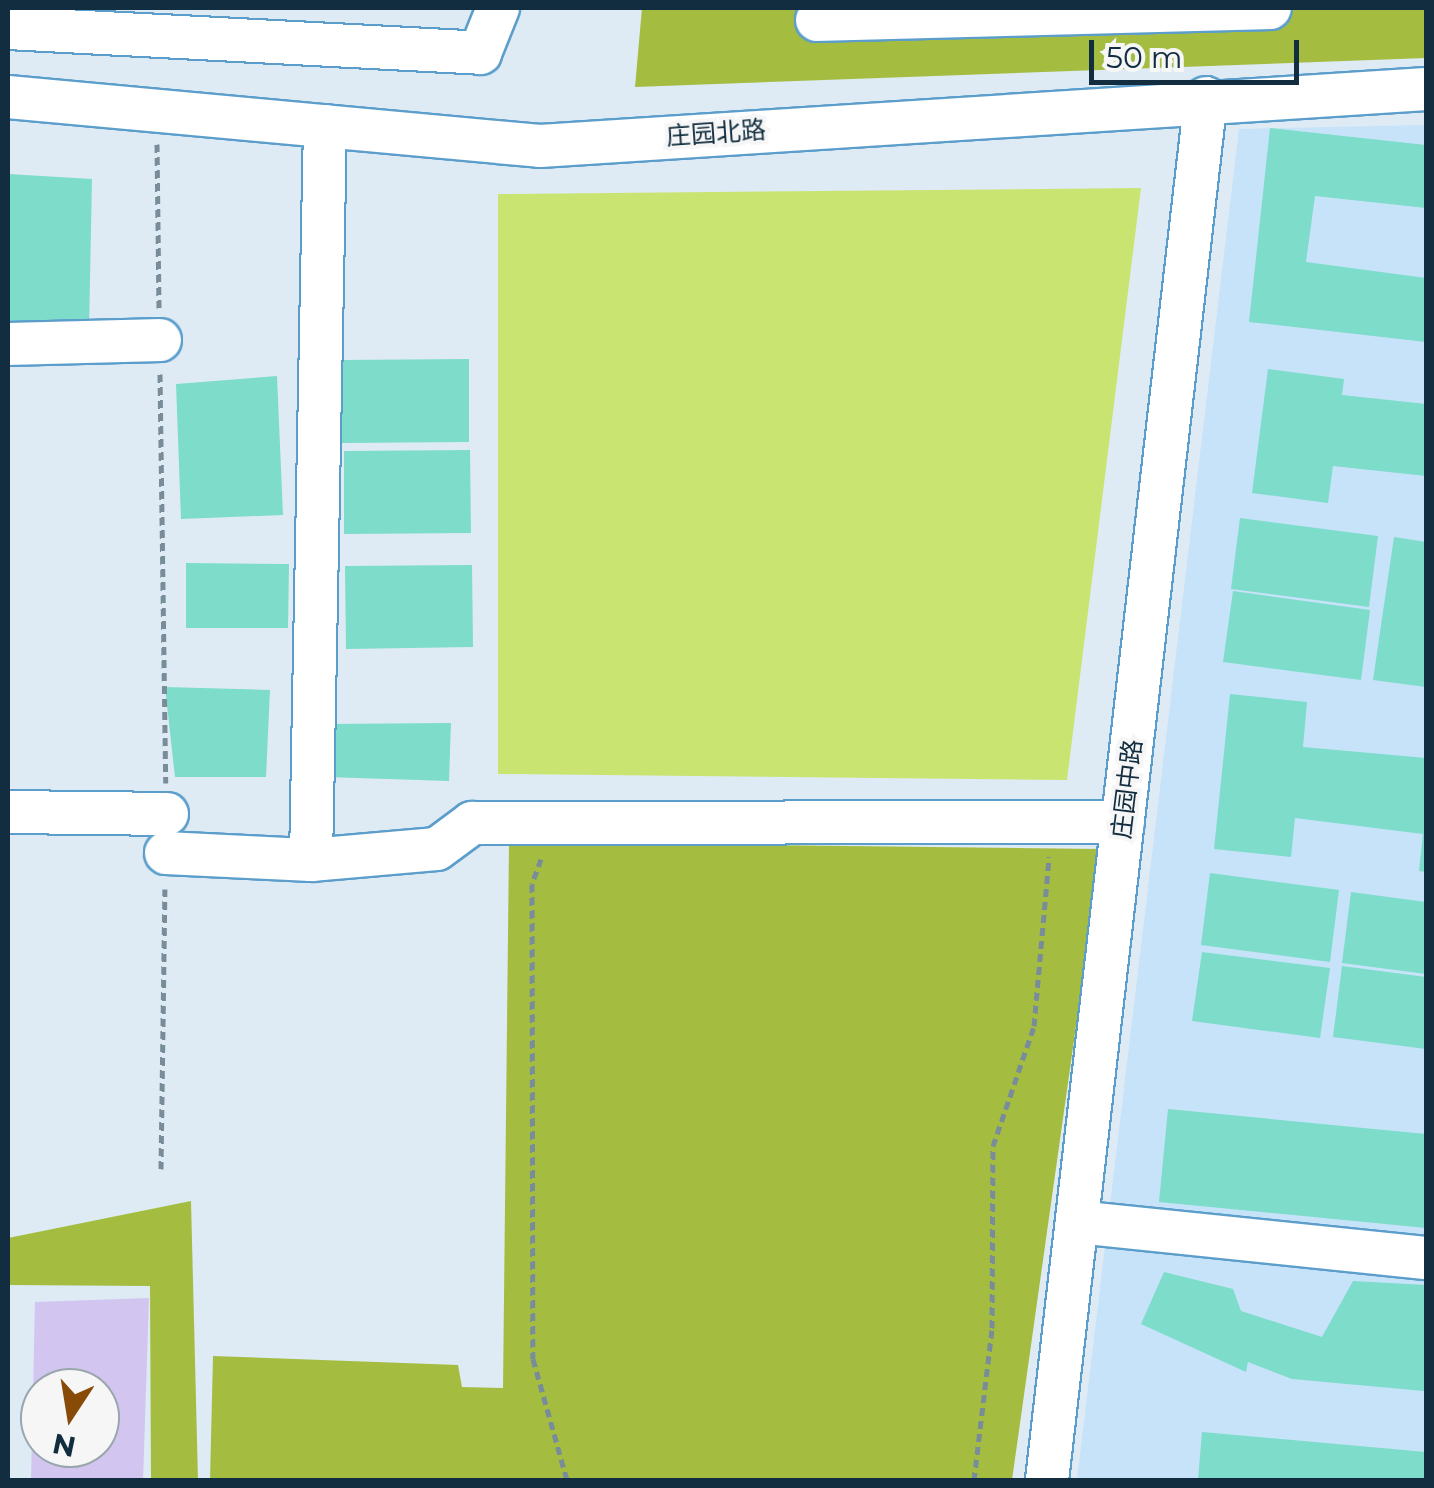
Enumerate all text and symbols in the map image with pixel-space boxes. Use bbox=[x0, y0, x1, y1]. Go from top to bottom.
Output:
scale bar bbox=[1094, 20, 1304, 82]
text: 50 m bbox=[1106, 39, 1183, 76]
street label: 庄园北路 bbox=[665, 115, 767, 151]
street label: 庄园中路 bbox=[1106, 738, 1148, 840]
north arrow bbox=[20, 1368, 120, 1468]
text: N bbox=[50, 1426, 79, 1464]

